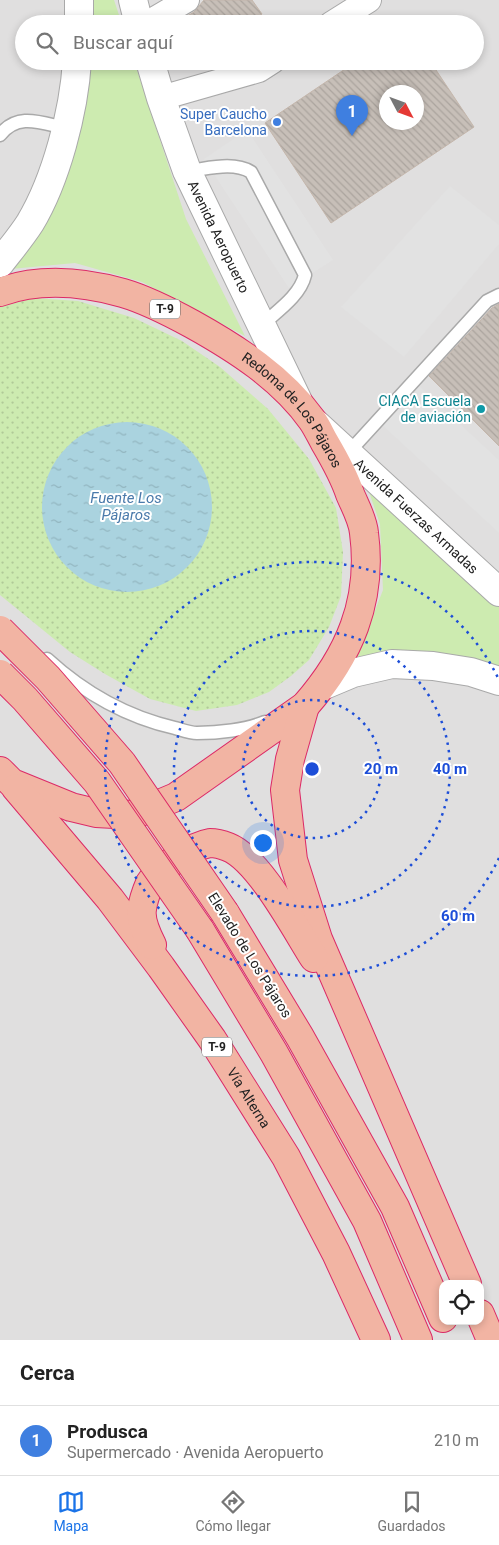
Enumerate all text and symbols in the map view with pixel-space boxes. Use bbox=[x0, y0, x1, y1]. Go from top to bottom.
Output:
search box bbox=[15, 15, 484, 70]
icon: search bbox=[33, 29, 61, 57]
text: Buscar aquí bbox=[73, 31, 173, 54]
north arrow bbox=[379, 85, 424, 130]
pin: 1 bbox=[336, 95, 368, 136]
place label: Super Caucho Barcelona bbox=[180, 106, 267, 138]
marker: Super Caucho Barcelona bbox=[271, 116, 283, 128]
street label: Avenida Aeropuerto bbox=[185, 178, 253, 295]
road number: T-9 bbox=[150, 300, 180, 318]
street label: Redoma de Los Pájaros bbox=[239, 349, 345, 470]
place label: CIACA Escuela de aviación bbox=[379, 393, 471, 425]
marker: CIACA Escuela de aviación bbox=[475, 403, 487, 415]
street label: Avenida Fuerzas Armadas bbox=[351, 455, 481, 577]
water label: Fuente Los Pájaros bbox=[90, 489, 162, 524]
centre of rings bbox=[303, 760, 321, 778]
text: 20 m bbox=[364, 760, 398, 778]
text: 40 m bbox=[433, 760, 467, 778]
your location bbox=[250, 830, 276, 856]
street label: Elevado de Los Pájaros bbox=[205, 889, 295, 1021]
text: 60 m bbox=[441, 907, 475, 925]
road number: T-9 bbox=[202, 1038, 232, 1056]
street label: Vía Alterna bbox=[224, 1065, 274, 1131]
map controls bbox=[439, 1280, 484, 1325]
button: locate bbox=[439, 1280, 484, 1325]
text: Cerca bbox=[20, 1361, 75, 1385]
text: Produsca bbox=[67, 1420, 148, 1443]
text: 1 bbox=[31, 1431, 41, 1450]
text: 210 m bbox=[434, 1431, 479, 1450]
text: Supermercado · Avenida Aeropuerto bbox=[67, 1443, 324, 1462]
tab: Mapa bbox=[53, 1488, 89, 1534]
tab: Cómo llegar bbox=[195, 1488, 271, 1534]
tab: Guardados bbox=[378, 1488, 446, 1534]

